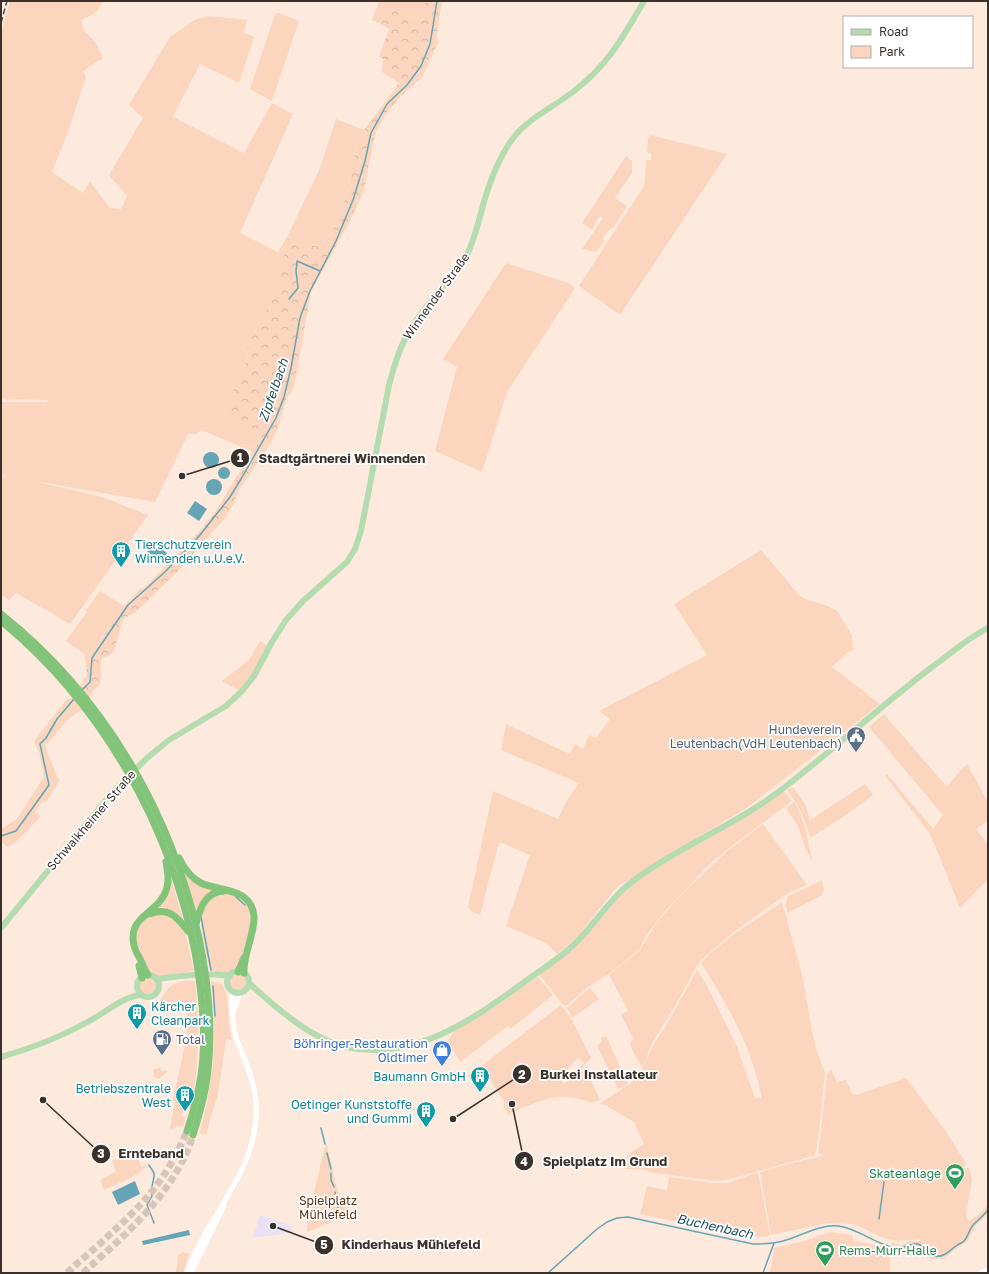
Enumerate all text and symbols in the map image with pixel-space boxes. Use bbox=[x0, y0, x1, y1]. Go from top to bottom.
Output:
legend bbox=[843, 16, 973, 68]
text: Road bbox=[879, 24, 908, 39]
text: Park bbox=[879, 44, 905, 59]
street label: Winnender Straße bbox=[400, 250, 472, 342]
water label: Zipfelbach bbox=[255, 355, 292, 424]
callout: Stadtgärtnerei Winnenden bbox=[230, 446, 433, 471]
text: 1 bbox=[237, 450, 243, 465]
text: Stadtgärtnerei Winnenden bbox=[259, 450, 426, 466]
place label: Tierschutzverein Winnenden u.U.e.V. bbox=[135, 537, 245, 566]
building icon: Tierschutzverein Winnenden u.U.e.V. bbox=[110, 540, 132, 568]
place label: Hundeverein Leutenbach(VdH Leutenbach) bbox=[670, 722, 842, 751]
public building icon: Hundeverein Leutenbach(VdH Leutenbach) bbox=[845, 725, 867, 753]
street label: Schwaikheimer Straße bbox=[43, 767, 139, 873]
place label: Kärcher Cleanpark bbox=[151, 999, 210, 1028]
building icon: Kärcher Cleanpark bbox=[126, 1002, 148, 1030]
fuel station icon: Total bbox=[151, 1028, 173, 1056]
place label: Total bbox=[176, 1032, 205, 1047]
place label: Böhringer-Restauration Oldtimer bbox=[293, 1036, 428, 1065]
shop icon: Böhringer-Restauration Oldtimer bbox=[431, 1039, 453, 1067]
callout: Burkei Installateur bbox=[512, 1062, 666, 1087]
building icon: Baumann GmbH bbox=[469, 1065, 491, 1093]
text: Burkei Installateur bbox=[540, 1066, 658, 1082]
text: 2 bbox=[518, 1067, 526, 1082]
place label: Baumann GmbH bbox=[373, 1069, 466, 1084]
place label: Betriebszentrale West bbox=[75, 1081, 171, 1110]
building icon: Betriebszentrale West bbox=[174, 1084, 196, 1112]
place label: Oetinger Kunststoffe und Gummi bbox=[291, 1097, 412, 1126]
building icon: Oetinger Kunststoffe und Gummi bbox=[415, 1100, 437, 1128]
callout: Ernteband bbox=[91, 1141, 192, 1166]
text: Ernteband bbox=[118, 1145, 184, 1161]
text: 3 bbox=[97, 1146, 105, 1161]
callout: Spielplatz Im Grund bbox=[514, 1149, 675, 1174]
text: Spielplatz Im Grund bbox=[543, 1153, 667, 1169]
text: 4 bbox=[520, 1154, 528, 1169]
sports icon: Skateanlage bbox=[944, 1162, 966, 1190]
place label: Skateanlage bbox=[869, 1166, 941, 1181]
park label: Spielplatz Mühlefeld bbox=[299, 1193, 357, 1222]
water label: Buchenbach bbox=[675, 1210, 756, 1242]
callout: Kinderhaus Mühlefeld bbox=[314, 1232, 489, 1257]
text: Kinderhaus Mühlefeld bbox=[342, 1236, 480, 1252]
text: 5 bbox=[320, 1237, 328, 1252]
sports icon: Rems-Murr-Halle bbox=[814, 1239, 836, 1267]
place label: Rems-Murr-Halle bbox=[839, 1243, 937, 1258]

